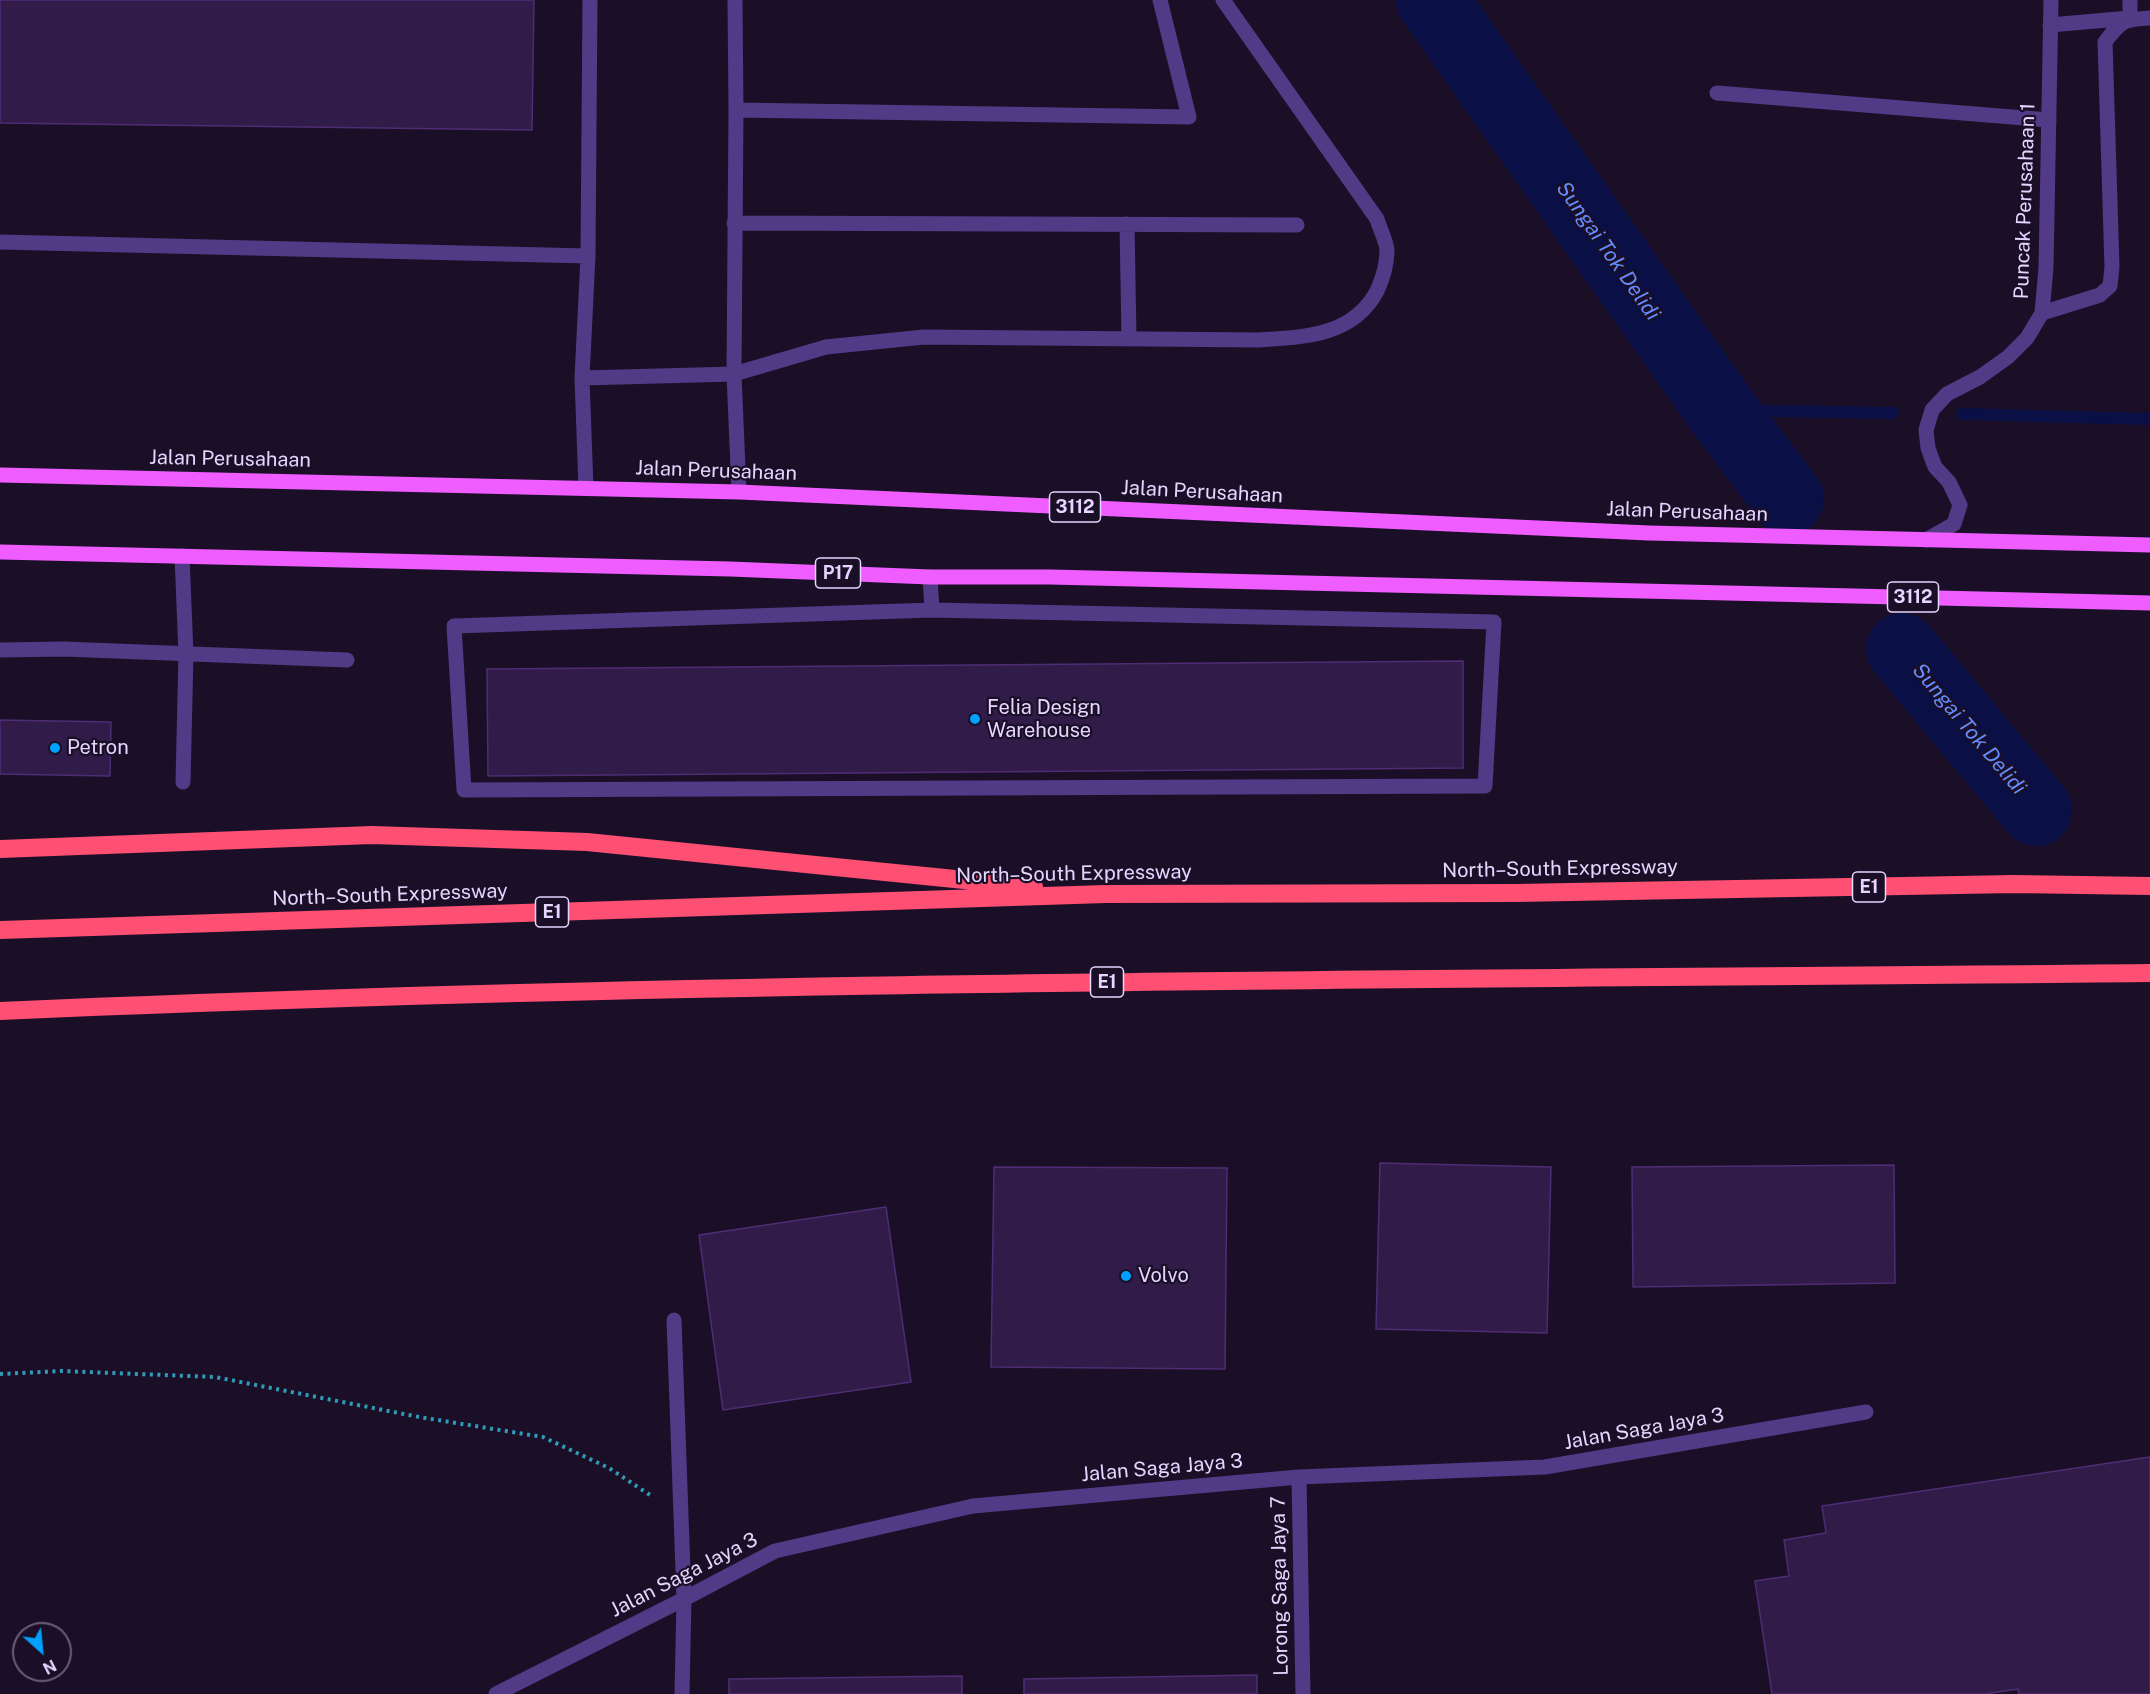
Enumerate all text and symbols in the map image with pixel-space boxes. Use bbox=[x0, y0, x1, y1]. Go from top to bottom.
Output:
street label: Puncak Perusahaan 1 bbox=[2010, 102, 2040, 300]
water label: Sungai Tok Delidi bbox=[1551, 177, 1665, 325]
street label: Jalan Perusahaan bbox=[149, 446, 311, 472]
street label: Jalan Perusahaan bbox=[635, 456, 797, 486]
street label: Jalan Perusahaan bbox=[1121, 476, 1283, 508]
road number: 3112 bbox=[1050, 492, 1100, 522]
street label: Jalan Perusahaan bbox=[1606, 497, 1768, 527]
road number: P17 bbox=[816, 558, 860, 588]
road number: 3112 bbox=[1888, 582, 1938, 612]
water label: Sungai Tok Delidi bbox=[1907, 658, 2031, 800]
place label: Felia Design Warehouse bbox=[987, 696, 1101, 743]
marker: Felia Design Warehouse bbox=[968, 712, 982, 726]
place label: Petron bbox=[67, 736, 129, 760]
marker: Petron bbox=[48, 741, 62, 755]
street label: North–South Expressway bbox=[1442, 855, 1678, 883]
street label: North–South Expressway bbox=[956, 860, 1192, 888]
road number: E1 bbox=[1852, 872, 1886, 902]
street label: North–South Expressway bbox=[272, 879, 508, 911]
road number: E1 bbox=[536, 897, 568, 927]
road number: E1 bbox=[1090, 967, 1124, 997]
place label: Volvo bbox=[1138, 1264, 1189, 1288]
marker: Volvo bbox=[1119, 1269, 1133, 1283]
street label: Jalan Saga Jaya 3 bbox=[1562, 1403, 1726, 1455]
street label: Jalan Saga Jaya 3 bbox=[1080, 1449, 1244, 1487]
street label: Lorong Saga Jaya 7 bbox=[1266, 1496, 1294, 1676]
street label: Jalan Saga Jaya 3 bbox=[606, 1527, 762, 1623]
north arrow bbox=[12, 1622, 72, 1682]
text: N bbox=[40, 1655, 59, 1678]

